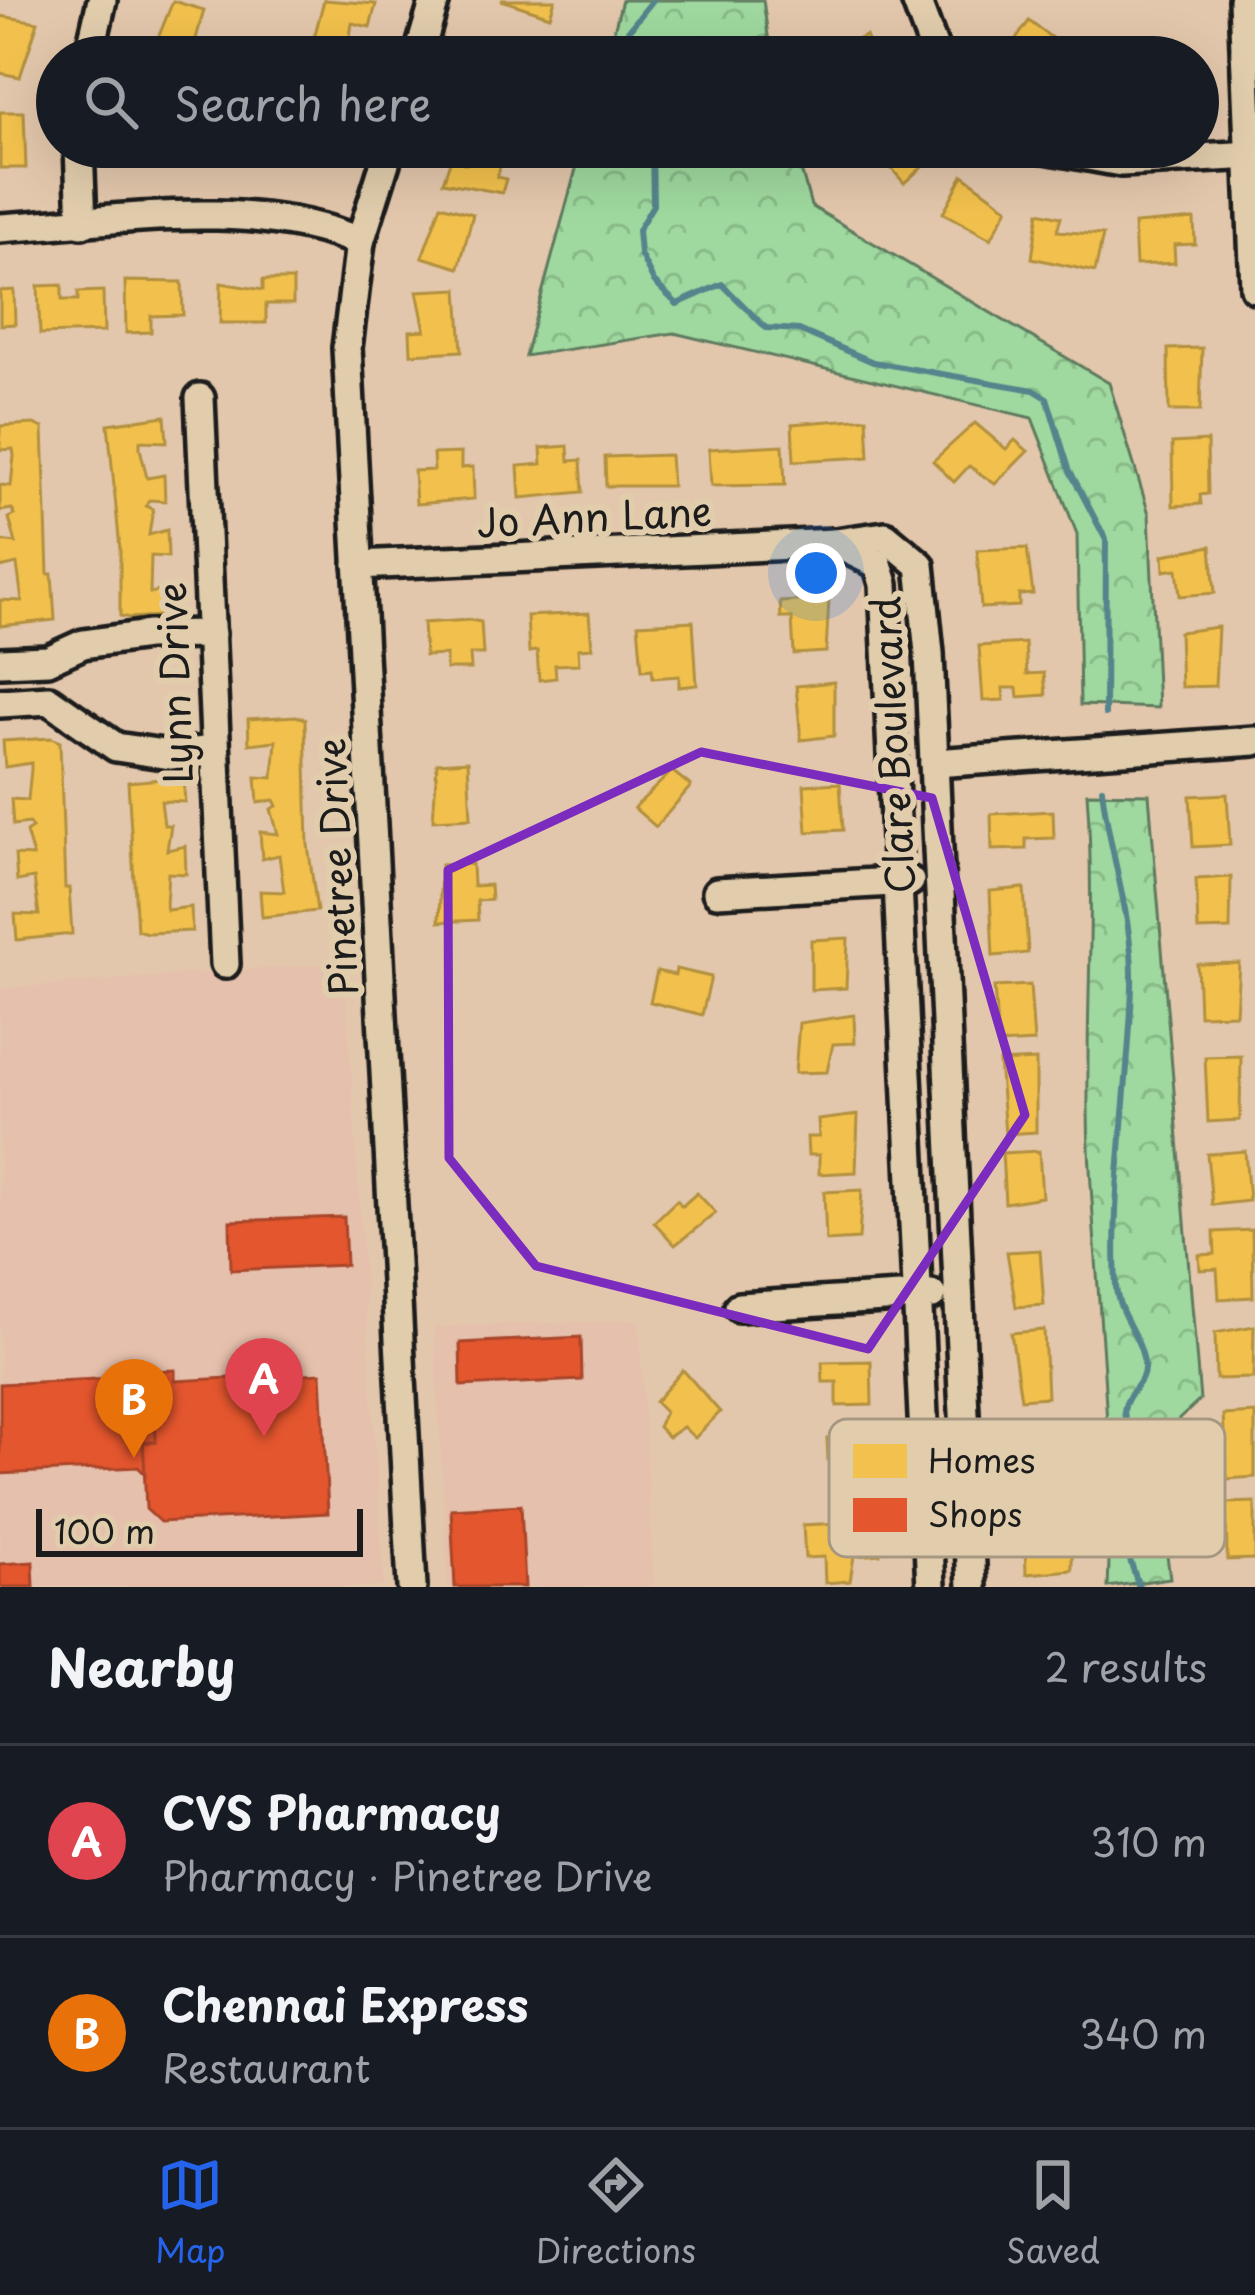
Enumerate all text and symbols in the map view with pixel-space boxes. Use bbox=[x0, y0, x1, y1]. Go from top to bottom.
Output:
search box bbox=[36, 36, 1219, 168]
text: Search here bbox=[174, 68, 431, 136]
icon: search bbox=[78, 69, 144, 135]
street label: Jo Ann Lane bbox=[475, 479, 713, 551]
your location bbox=[786, 543, 846, 603]
street label: Lynn Drive bbox=[140, 581, 206, 785]
street label: Clare Boulevard bbox=[854, 595, 928, 895]
street label: Pinetree Drive bbox=[299, 737, 371, 997]
pin: A bbox=[225, 1338, 303, 1437]
pin: B bbox=[95, 1359, 173, 1458]
legend bbox=[829, 1419, 1225, 1557]
text: Homes bbox=[928, 1434, 1035, 1484]
text: Shops bbox=[928, 1488, 1022, 1538]
scale bar bbox=[36, 1503, 363, 1556]
text: 100 m bbox=[54, 1505, 155, 1555]
text: Nearby bbox=[48, 1627, 235, 1704]
text: 2 results bbox=[1045, 1636, 1207, 1695]
text: CVS Pharmacy bbox=[162, 1777, 501, 1845]
text: A bbox=[72, 1811, 102, 1870]
text: 310 m bbox=[1090, 1811, 1207, 1870]
text: Pharmacy · Pinetree Drive bbox=[162, 1845, 652, 1904]
text: Chennai Express bbox=[162, 1969, 529, 2037]
text: B bbox=[74, 2003, 100, 2062]
text: 340 m bbox=[1079, 2003, 1207, 2062]
text: Restaurant bbox=[162, 2037, 370, 2096]
tab: Map bbox=[155, 2152, 226, 2274]
tab: Directions bbox=[536, 2152, 696, 2274]
tab: Saved bbox=[1006, 2152, 1100, 2274]

